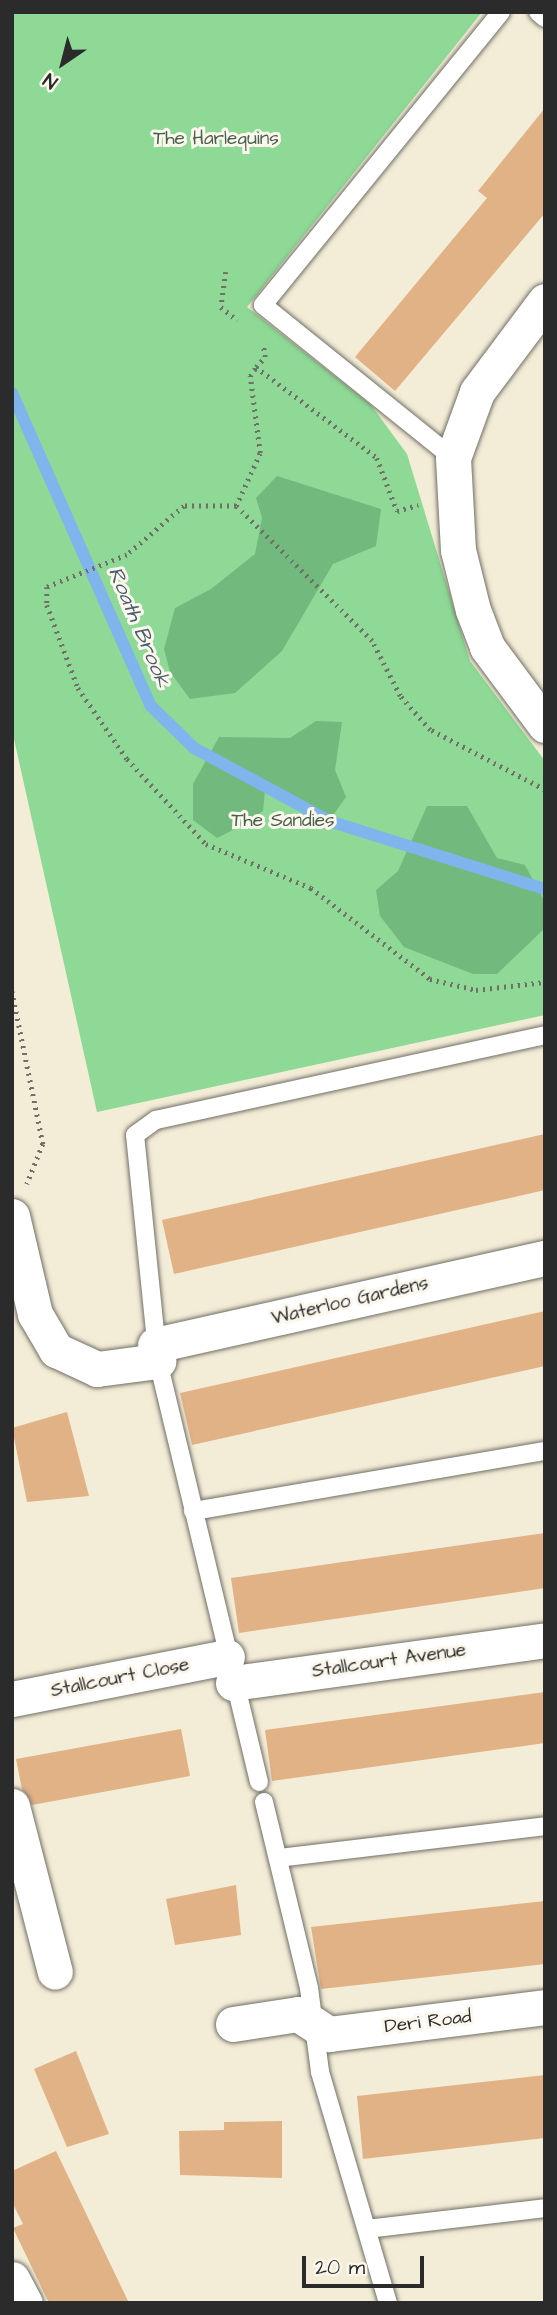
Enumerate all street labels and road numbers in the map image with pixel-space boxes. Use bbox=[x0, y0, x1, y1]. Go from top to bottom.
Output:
street label: Waterloo Gardens bbox=[269, 1272, 431, 1330]
street label: Stallcourt Avenue bbox=[310, 1639, 468, 1683]
street label: Stallcourt Close bbox=[49, 1653, 191, 1703]
street label: Deri Road bbox=[383, 2005, 473, 2039]

